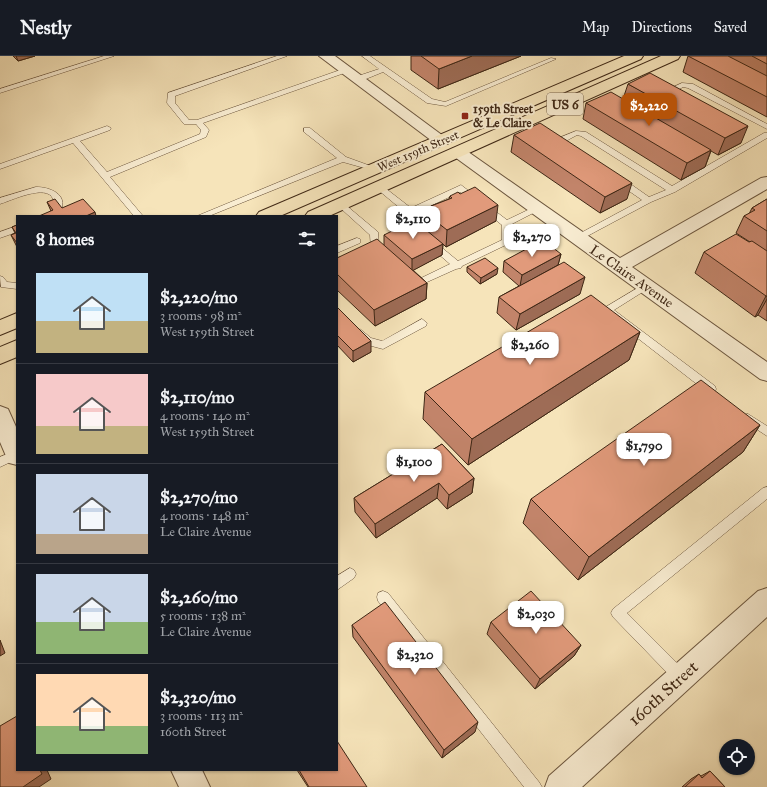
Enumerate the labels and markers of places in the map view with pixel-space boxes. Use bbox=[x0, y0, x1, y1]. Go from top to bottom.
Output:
pin: $2,220 bbox=[616, 93, 682, 127]
place label: 159th Street & Le Claire bbox=[473, 102, 534, 130]
marker: 159th Street & Le Claire bbox=[460, 111, 470, 121]
pin: $2,110 bbox=[380, 206, 446, 240]
pin: $2,270 bbox=[499, 224, 565, 258]
pin: $2,260 bbox=[497, 332, 563, 366]
pin: $1,790 bbox=[611, 433, 677, 467]
pin: $1,100 bbox=[381, 449, 447, 483]
pin: $2,030 bbox=[503, 601, 569, 635]
pin: $2,320 bbox=[382, 642, 448, 676]

